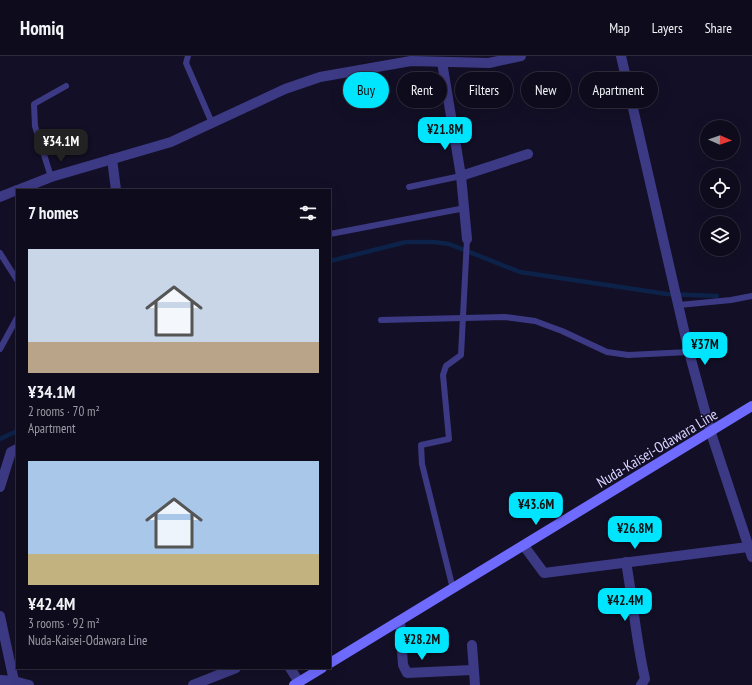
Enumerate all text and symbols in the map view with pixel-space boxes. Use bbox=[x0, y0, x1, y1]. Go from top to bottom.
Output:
text: Homiq bbox=[20, 16, 64, 40]
text: Map bbox=[609, 19, 630, 37]
text: Layers bbox=[652, 19, 683, 37]
text: Share bbox=[705, 19, 732, 37]
chip: Buy bbox=[343, 72, 389, 108]
chip: Rent bbox=[397, 72, 447, 108]
chip: Filters bbox=[455, 72, 513, 108]
chip: New bbox=[521, 72, 571, 108]
chip: Apartment bbox=[579, 72, 658, 108]
pin: ¥21.8M bbox=[412, 117, 478, 151]
north arrow bbox=[700, 120, 740, 160]
map controls bbox=[700, 120, 740, 256]
text: ¥21.8M bbox=[427, 121, 463, 138]
pin: ¥34.1M bbox=[28, 129, 94, 163]
text: ¥34.1M bbox=[43, 133, 79, 150]
button: locate bbox=[700, 168, 740, 208]
text: 7 homes bbox=[28, 202, 79, 224]
icon: filters bbox=[297, 202, 319, 224]
button: layers bbox=[700, 216, 740, 256]
icon: home bbox=[138, 275, 210, 347]
pin: ¥37M bbox=[681, 332, 729, 366]
text: ¥37M bbox=[691, 336, 719, 353]
text: ¥34.1M bbox=[28, 381, 75, 403]
text: 2 rooms · 70 m² bbox=[28, 403, 100, 420]
street label: Nuda-Kaisei-Odawara Line bbox=[593, 404, 721, 492]
text: Apartment bbox=[28, 420, 76, 437]
icon: home bbox=[138, 487, 210, 559]
pin: ¥43.6M bbox=[503, 492, 569, 526]
text: ¥43.6M bbox=[518, 496, 554, 513]
pin: ¥26.8M bbox=[602, 516, 668, 550]
text: ¥26.8M bbox=[617, 520, 653, 537]
pin: ¥42.4M bbox=[592, 588, 658, 622]
text: ¥42.4M bbox=[607, 592, 643, 609]
text: ¥42.4M bbox=[28, 593, 75, 615]
text: 3 rooms · 92 m² bbox=[28, 615, 100, 632]
pin: ¥28.2M bbox=[389, 627, 455, 661]
text: ¥28.2M bbox=[404, 631, 440, 648]
text: Nuda-Kaisei-Odawara Line bbox=[28, 632, 147, 649]

